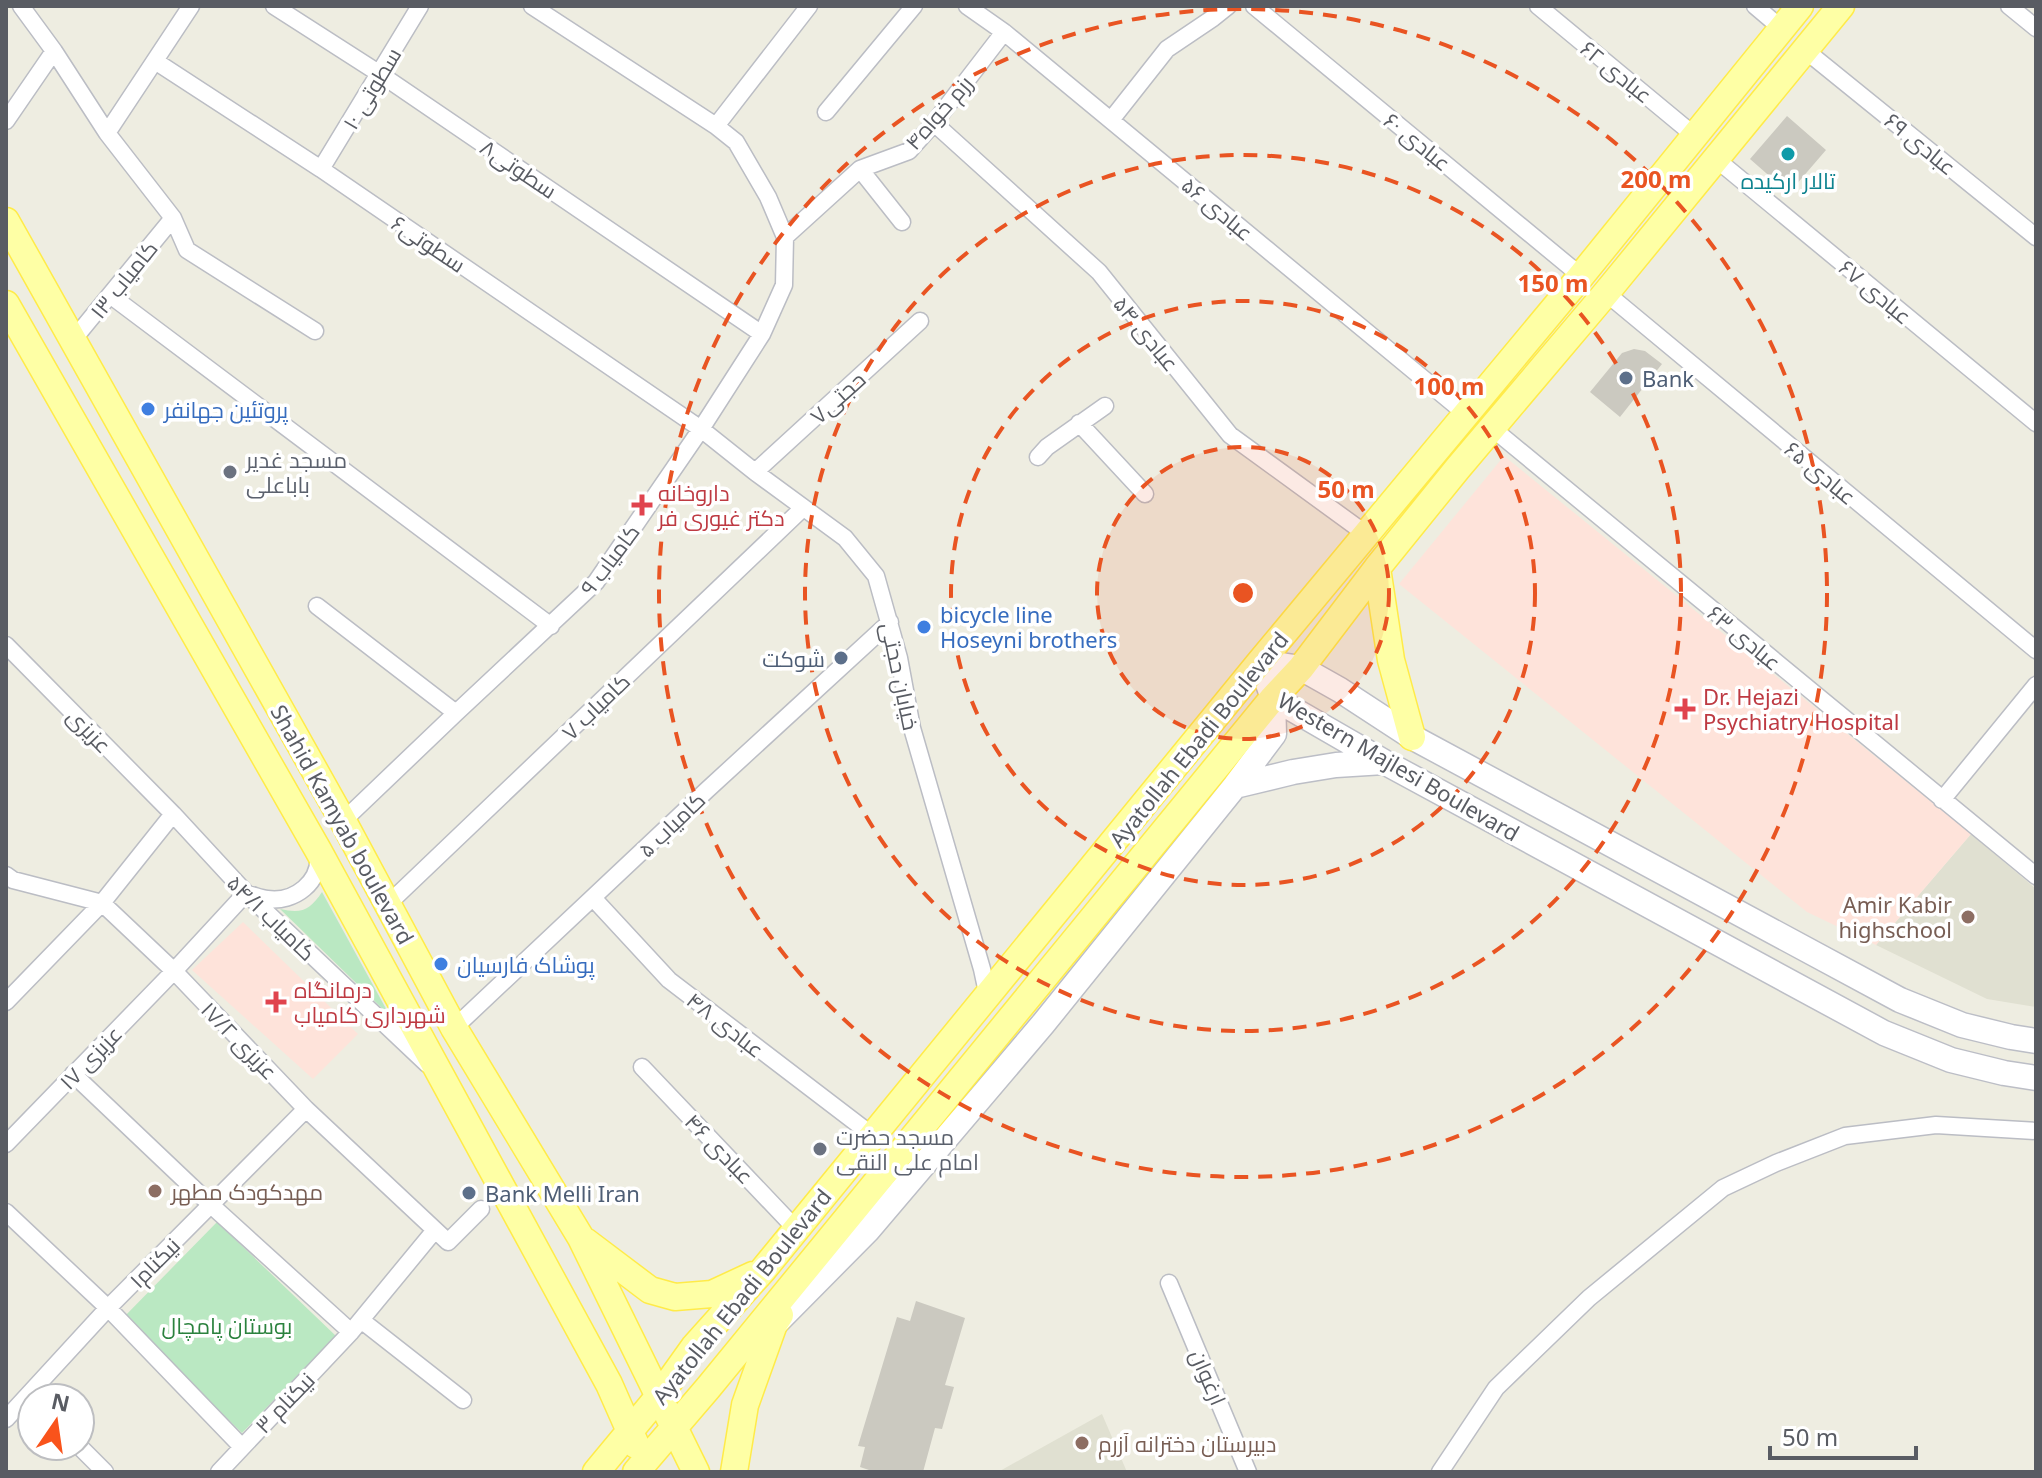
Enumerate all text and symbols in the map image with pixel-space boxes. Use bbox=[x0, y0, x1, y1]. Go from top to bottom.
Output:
street label: عبادی ۶۲ bbox=[1575, 33, 1659, 109]
street label: سطوتی ۱۰ bbox=[335, 41, 407, 135]
street label: رزم خواه۴ bbox=[897, 68, 980, 157]
street label: عبادی ۶۰ bbox=[1378, 105, 1458, 177]
street label: عبادی ۶۹ bbox=[1879, 105, 1963, 181]
street label: سطوتی۸ bbox=[475, 131, 563, 205]
marker: تالار ارکیده bbox=[1779, 145, 1797, 163]
text: 200 m bbox=[1621, 162, 1691, 195]
place label: تالار ارکیده bbox=[1741, 165, 1835, 195]
street label: عبادی ۵۶ bbox=[1176, 169, 1260, 247]
street label: سطوتی۶ bbox=[386, 207, 472, 279]
street label: کامیاب ۱۳ bbox=[82, 234, 164, 324]
street label: عبادی ۶۷ bbox=[1833, 252, 1919, 330]
text: 150 m bbox=[1518, 266, 1588, 299]
street label: عبادی ۵۴ bbox=[1107, 289, 1187, 377]
place label: Bank bbox=[1642, 363, 1694, 393]
street label: حجتی۷ bbox=[803, 364, 871, 430]
text: 100 m bbox=[1414, 369, 1484, 402]
marker: Bank bbox=[1617, 369, 1635, 387]
place label: پروتئین جهانفر bbox=[162, 394, 288, 425]
marker: پروتئین جهانفر bbox=[139, 400, 157, 418]
street label: عبادی ۶۵ bbox=[1779, 433, 1863, 511]
place label: مسجد غدیر باباعلی bbox=[244, 444, 347, 499]
marker: مسجد غدیر باباعلی bbox=[221, 463, 239, 481]
text: 50 m bbox=[1317, 472, 1375, 505]
place label: داروخانه دکتر غیوری فر bbox=[656, 477, 785, 532]
marker: داروخانه دکتر غیوری فر bbox=[633, 496, 651, 514]
street label: کامیاب ۹ bbox=[572, 517, 646, 601]
centre of rings bbox=[1229, 579, 1257, 607]
street label: عبادی ۶۳ bbox=[1702, 597, 1788, 677]
place label: bicycle line Hoseyni brothers bbox=[940, 599, 1117, 654]
marker: bicycle line Hoseyni brothers bbox=[915, 618, 933, 636]
street label: خیابان حجتی bbox=[875, 619, 927, 733]
street label: Ayatollah Ebadi Boulevard bbox=[1102, 625, 1294, 853]
place label: شوكت bbox=[762, 643, 825, 673]
marker: شوكت bbox=[832, 649, 850, 667]
street label: کامیاب ۷ bbox=[554, 666, 636, 746]
place label: Dr. Hejazi Psychiatry Hospital bbox=[1703, 681, 1900, 736]
street label: Western Majlesi Boulevard bbox=[1273, 684, 1525, 848]
marker: Dr. Hejazi Psychiatry Hospital bbox=[1674, 698, 1696, 720]
street label: Shahid Kamyab boulevard bbox=[265, 699, 421, 949]
street label: عزیزی bbox=[61, 701, 119, 759]
street label: کامیاب ۵ bbox=[631, 785, 711, 863]
street label: کامیاب ۵۴/۱ bbox=[221, 867, 323, 967]
place label: Amir Kabir highschool bbox=[1839, 889, 1952, 944]
marker: Amir Kabir highschool bbox=[1959, 908, 1977, 926]
place label: پوشاک فارسیان bbox=[457, 949, 595, 980]
marker: پوشاک فارسیان bbox=[432, 955, 450, 973]
place label: درمانگاه شهرداری کامیاب bbox=[294, 974, 446, 1029]
street label: عبادی ۴۸ bbox=[681, 984, 771, 1064]
marker: درمانگاه شهرداری کامیاب bbox=[265, 991, 287, 1013]
street label: عزیزی ۱۷/۲ bbox=[195, 994, 285, 1086]
street label: عزیزی ۱۷ bbox=[52, 1019, 128, 1095]
street label: عبادی ۴۶ bbox=[679, 1106, 761, 1190]
place label: مسجد حضرت امام علی النقی bbox=[836, 1121, 979, 1178]
marker: مسجد حضرت امام علی النقی bbox=[811, 1140, 829, 1158]
place label: مهدکودک مطهر bbox=[169, 1176, 323, 1206]
place label: Bank Melli Iran bbox=[485, 1178, 640, 1208]
marker: مهدکودک مطهر bbox=[146, 1182, 164, 1200]
street label: Ayatollah Ebadi Boulevard bbox=[645, 1182, 837, 1410]
marker: Bank Melli Iran bbox=[460, 1184, 478, 1202]
street label: نیکنام۱ bbox=[122, 1230, 187, 1295]
park label: بوستان پامچال bbox=[161, 1310, 293, 1341]
street label: ارغوان bbox=[1184, 1344, 1234, 1410]
street label: نیکنام ۳ bbox=[247, 1365, 322, 1440]
north arrow bbox=[16, 1382, 96, 1462]
text: N bbox=[49, 1385, 73, 1418]
scale bar bbox=[1770, 1410, 1916, 1460]
text: 50 m bbox=[1782, 1420, 1838, 1453]
place label: دبیرستان دخترانه آزرم bbox=[1098, 1428, 1277, 1460]
marker: دبیرستان دخترانه آزرم bbox=[1073, 1434, 1091, 1452]

